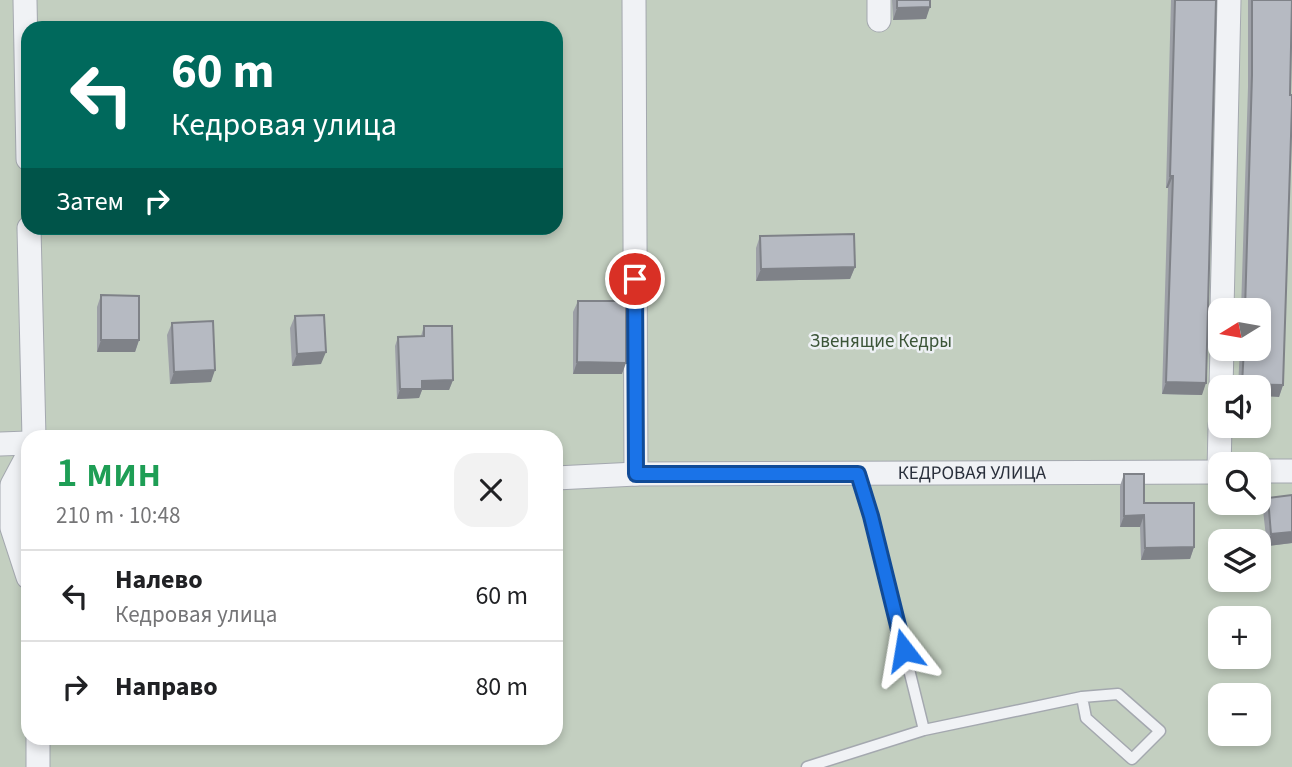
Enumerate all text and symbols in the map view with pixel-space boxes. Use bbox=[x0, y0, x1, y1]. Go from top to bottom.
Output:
text: 60 m bbox=[171, 37, 275, 107]
icon: left bbox=[56, 49, 147, 140]
text: Кедровая улица bbox=[171, 102, 397, 148]
icon: right bbox=[138, 182, 176, 220]
text: Затем bbox=[56, 183, 124, 220]
pin bbox=[605, 249, 665, 309]
icon: arrive bbox=[616, 260, 654, 298]
north arrow bbox=[1208, 298, 1270, 360]
map controls bbox=[1208, 298, 1271, 746]
park label: Звенящие Кедры bbox=[810, 328, 952, 355]
button: sound bbox=[1208, 375, 1271, 438]
text: 1 мин bbox=[56, 443, 161, 503]
button: search bbox=[1208, 452, 1271, 515]
button: close bbox=[454, 453, 528, 527]
street label: КЕДРОВАЯ УЛИЦА bbox=[898, 459, 1047, 487]
text: 210 m · 10:48 bbox=[56, 499, 180, 532]
button: layers bbox=[1208, 529, 1271, 592]
text: Налево bbox=[115, 561, 203, 598]
icon: left bbox=[56, 577, 94, 615]
text: 60 m bbox=[475, 577, 528, 614]
text: Кедровая улица bbox=[115, 598, 277, 631]
button: + bbox=[1208, 606, 1271, 669]
position arrow bbox=[867, 613, 941, 687]
icon: right bbox=[56, 668, 94, 706]
text: Направо bbox=[115, 668, 218, 705]
text: 80 m bbox=[475, 668, 528, 705]
button: − bbox=[1208, 683, 1271, 746]

